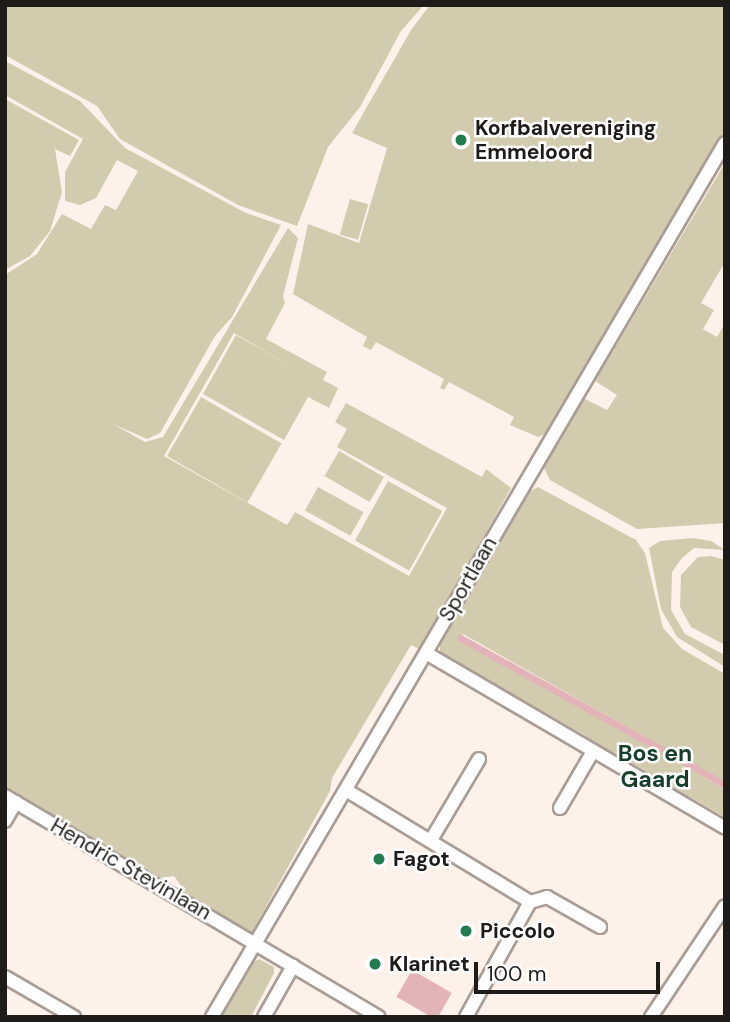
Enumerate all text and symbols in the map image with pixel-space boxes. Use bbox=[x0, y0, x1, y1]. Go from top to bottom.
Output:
place label: Korfbalvereniging Emmeloord bbox=[475, 115, 656, 165]
marker: Korfbalvereniging Emmeloord bbox=[453, 132, 469, 148]
street label: Sportlaan bbox=[434, 532, 502, 626]
district label: Bos en Gaard bbox=[618, 739, 692, 793]
street label: Hendric Stevinlaan bbox=[46, 813, 216, 925]
place label: Fagot bbox=[393, 846, 450, 872]
marker: Fagot bbox=[371, 851, 387, 867]
place label: Piccolo bbox=[480, 918, 555, 944]
marker: Piccolo bbox=[458, 923, 474, 939]
scale bar bbox=[478, 948, 664, 992]
place label: Klarinet bbox=[389, 951, 470, 977]
marker: Klarinet bbox=[367, 956, 383, 972]
text: 100 m bbox=[487, 960, 547, 988]

